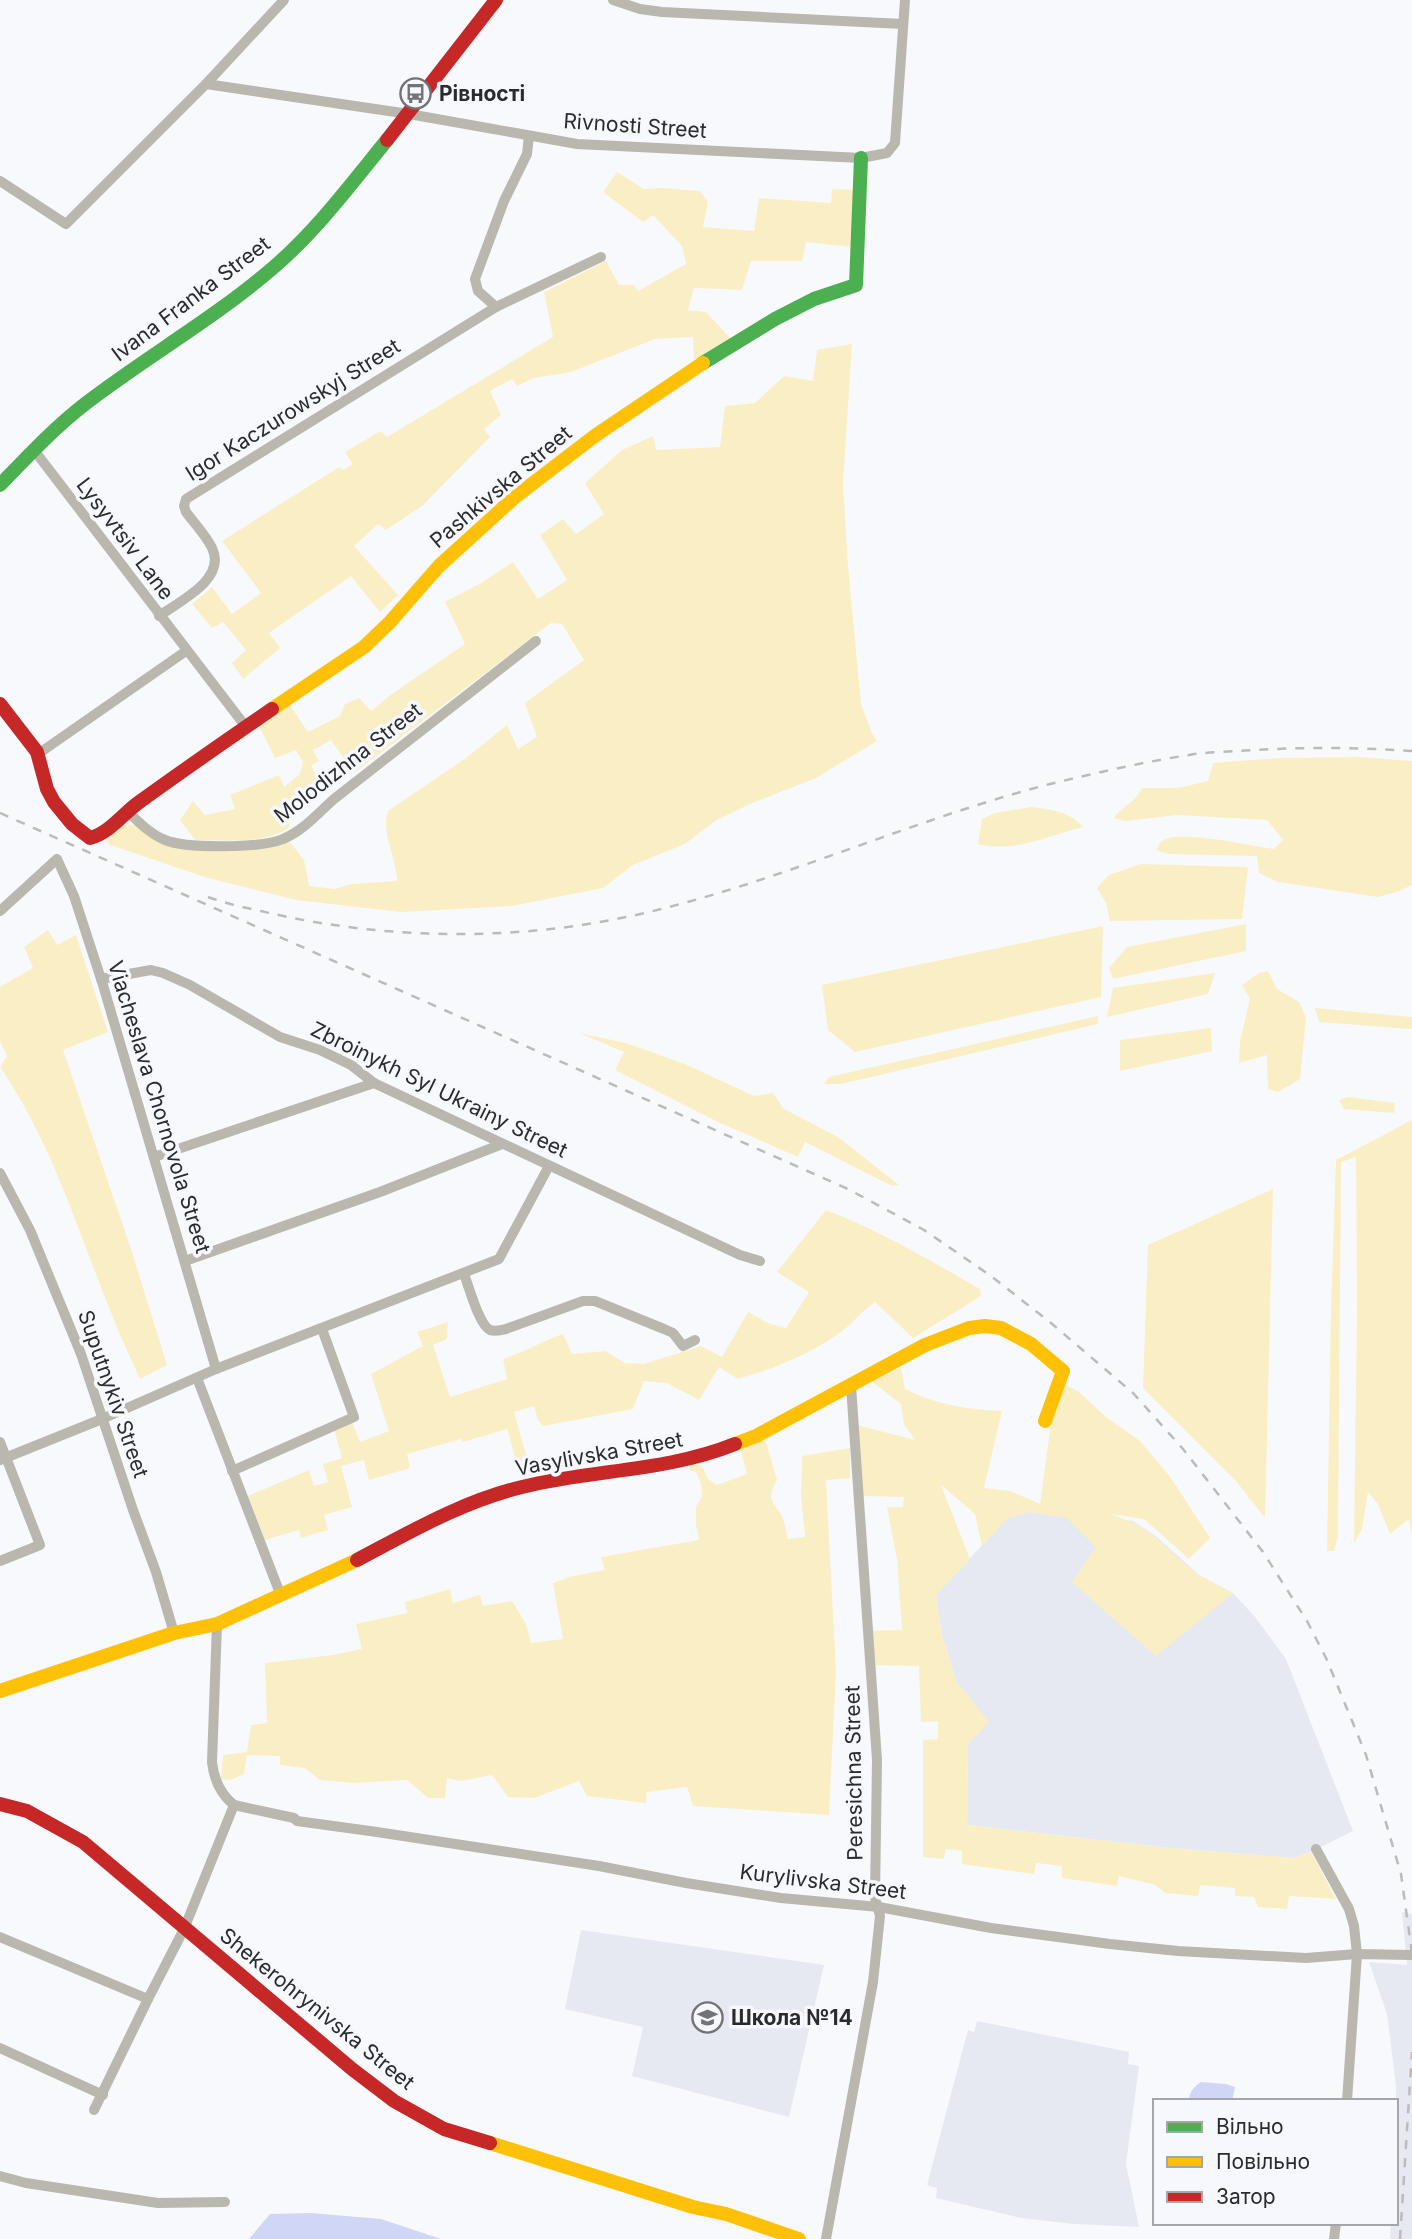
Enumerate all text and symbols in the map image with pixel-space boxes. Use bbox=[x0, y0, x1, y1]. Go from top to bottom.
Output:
bus stop icon: Рівності bbox=[399, 77, 433, 111]
place label: Рівності bbox=[439, 81, 525, 106]
street label: Rivnosti Street bbox=[563, 108, 708, 143]
street label: Ivana Franka Street bbox=[107, 231, 275, 366]
street label: Igor Kaczurowskyj Street bbox=[181, 333, 405, 486]
street label: Pashkivska Street bbox=[425, 420, 576, 553]
street label: Lysyvtsiv Lane bbox=[71, 473, 179, 605]
street label: Molodizhna Street bbox=[269, 697, 427, 828]
street label: Viacheslava Chornovola Street bbox=[103, 958, 216, 1256]
street label: Zbroinykh Syl Ukrainy Street bbox=[307, 1016, 572, 1163]
street label: Suputnykiv Street bbox=[73, 1307, 154, 1481]
street label: Vasylivska Street bbox=[513, 1426, 685, 1481]
street label: Peresichna Street bbox=[839, 1685, 868, 1861]
street label: Kurylivska Street bbox=[738, 1859, 908, 1904]
street label: Shekerohrynivska Street bbox=[215, 1922, 420, 2095]
school or university icon: Школа №14 bbox=[691, 2001, 725, 2035]
place label: Школа №14 bbox=[731, 2005, 853, 2030]
legend bbox=[1153, 2099, 1398, 2225]
text: Вільно bbox=[1216, 2114, 1284, 2139]
text: Повільно bbox=[1216, 2149, 1310, 2174]
text: Затор bbox=[1216, 2184, 1276, 2209]

